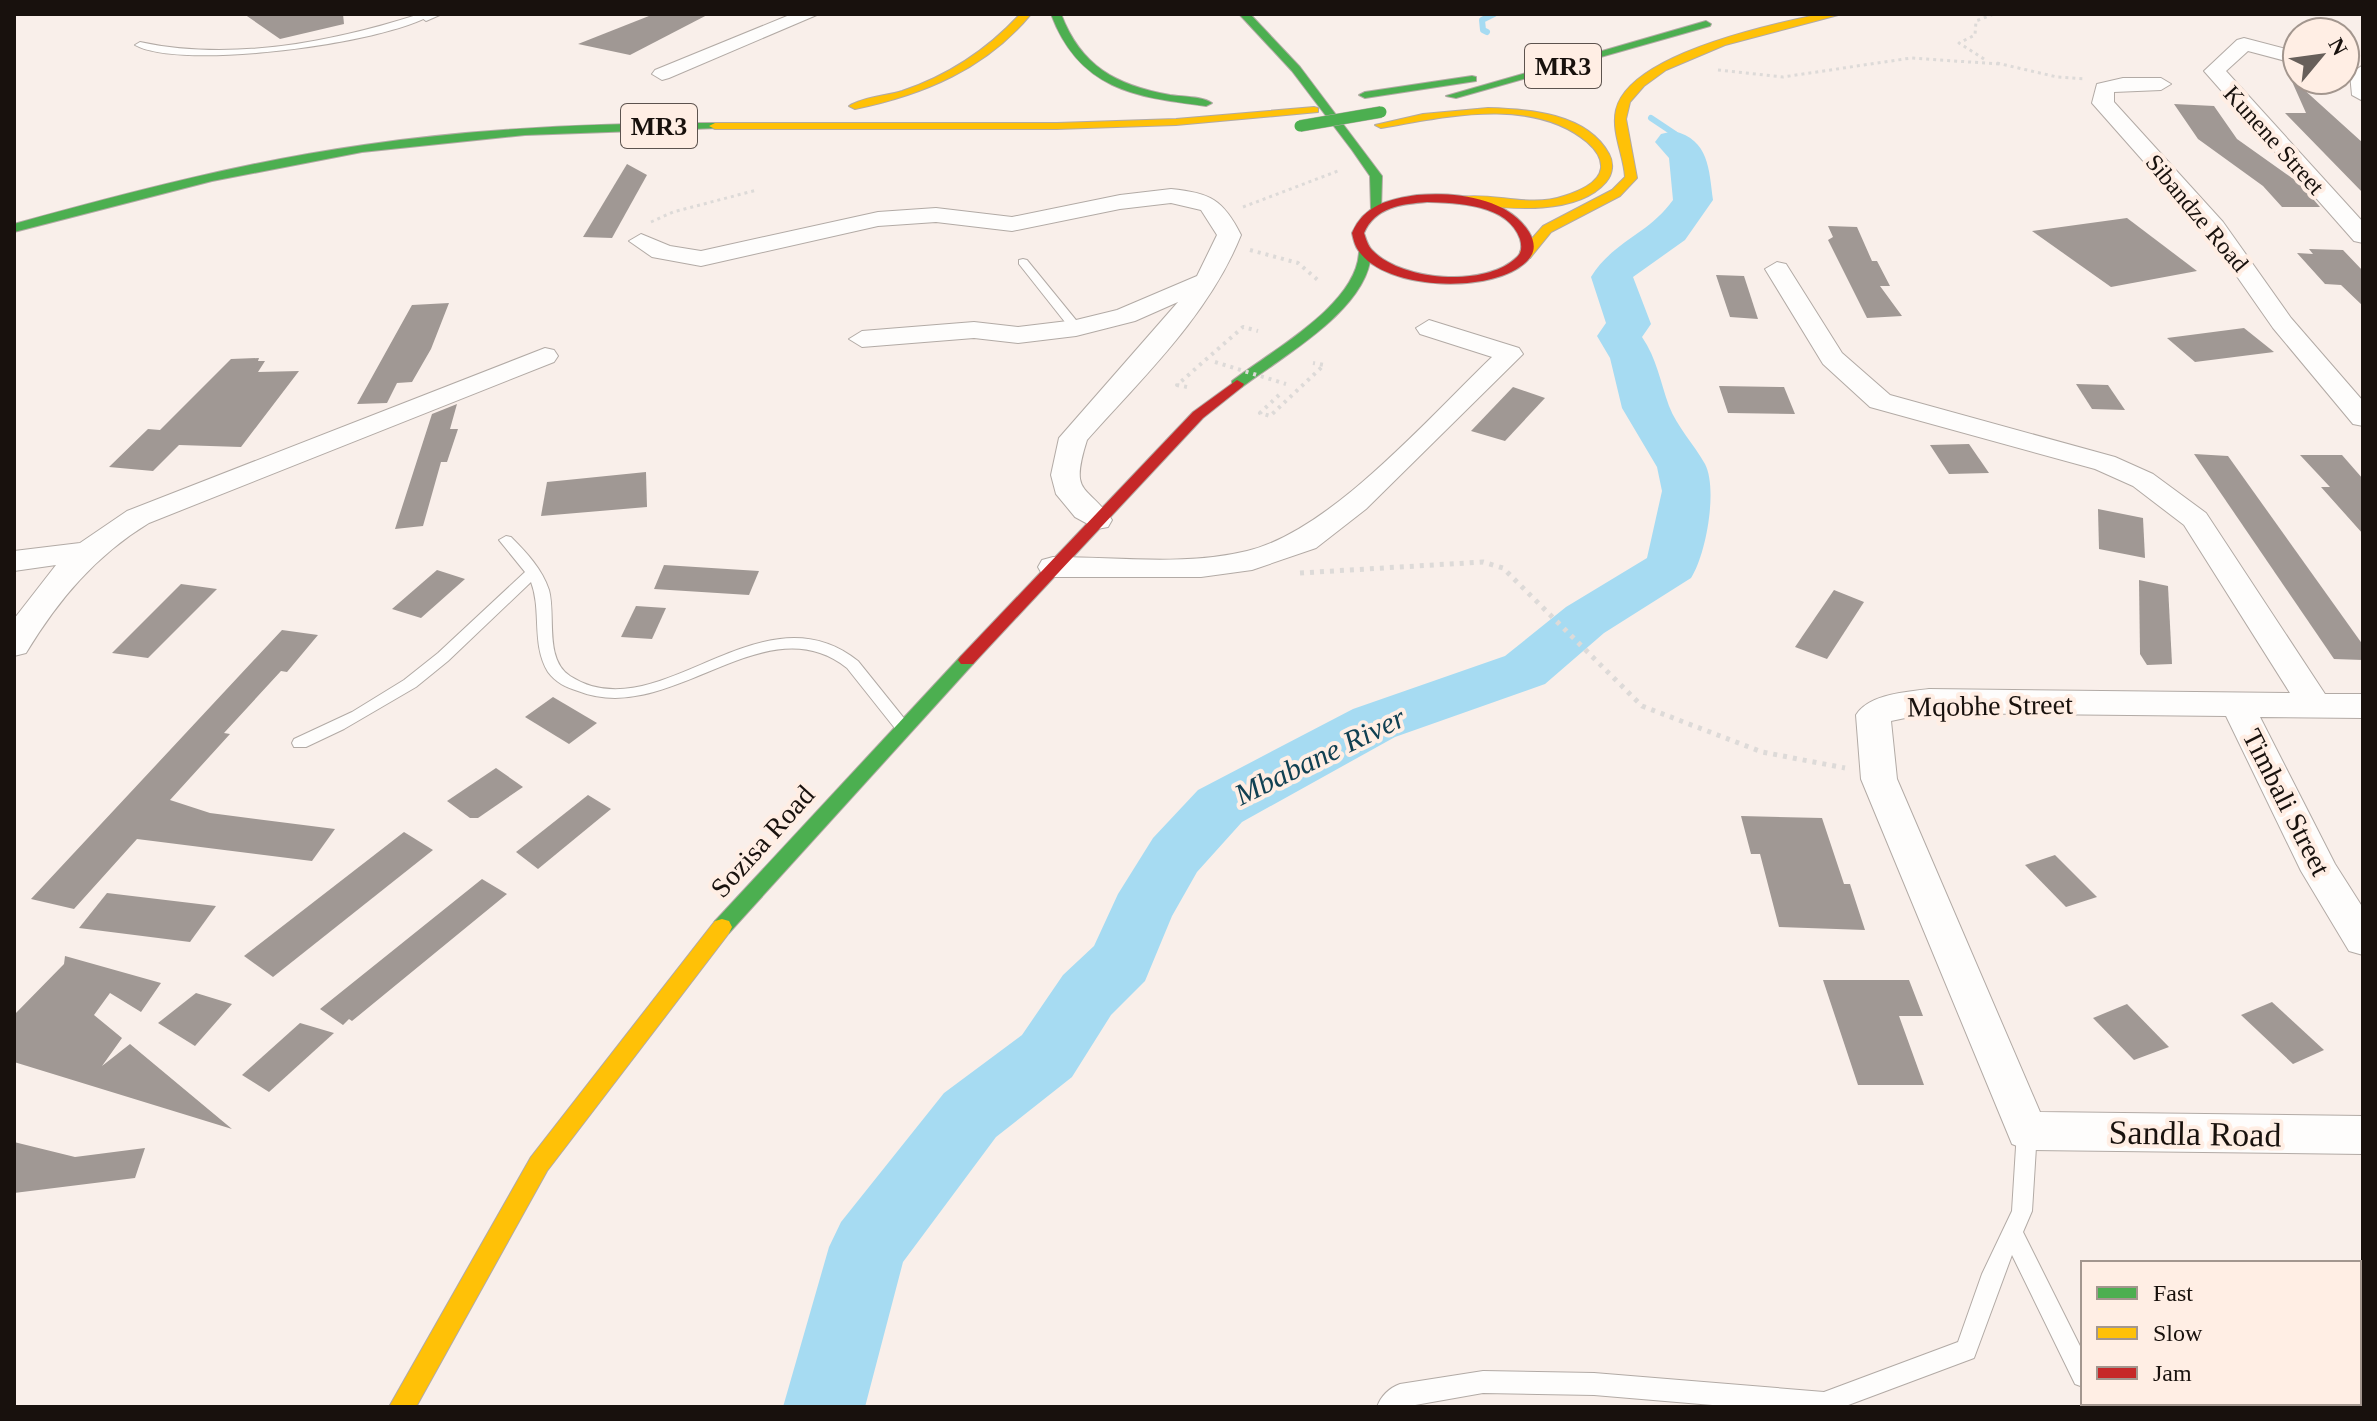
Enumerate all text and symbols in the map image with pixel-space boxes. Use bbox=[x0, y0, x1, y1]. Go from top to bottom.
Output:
north arrow bbox=[2281, 16, 2361, 96]
text: N bbox=[2323, 34, 2353, 60]
road number: MR3 bbox=[1525, 44, 1601, 88]
street label: Kunene Street bbox=[2219, 81, 2330, 200]
road number: MR3 bbox=[621, 104, 697, 148]
street label: Sibandze Road bbox=[2141, 149, 2253, 277]
street label: Mqobhe Street bbox=[1907, 689, 2073, 722]
water label: Mbabane River bbox=[1228, 700, 1411, 812]
street label: Timbali Street bbox=[2236, 724, 2337, 881]
street label: Sozisa Road bbox=[704, 779, 820, 903]
street label: Sandla Road bbox=[2108, 1113, 2282, 1154]
legend bbox=[2081, 1261, 2361, 1405]
text: Fast bbox=[2153, 1280, 2193, 1306]
text: Slow bbox=[2153, 1320, 2203, 1346]
text: Jam bbox=[2153, 1360, 2192, 1386]

